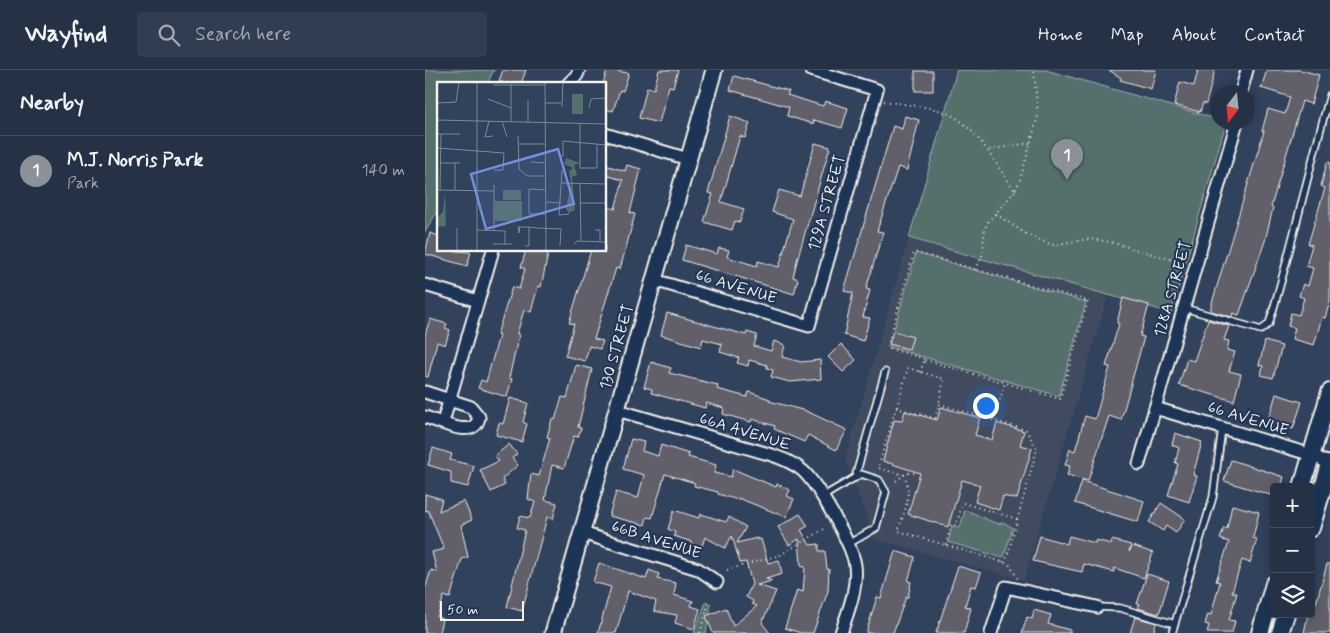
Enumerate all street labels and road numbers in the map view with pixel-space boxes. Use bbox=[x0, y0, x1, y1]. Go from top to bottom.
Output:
street label: 129A STREET bbox=[803, 152, 851, 254]
street label: 128A STREET bbox=[1149, 238, 1197, 340]
street label: 66 AVENUE bbox=[693, 265, 779, 309]
street label: 130 STREET bbox=[595, 302, 639, 392]
street label: 66 AVENUE bbox=[1205, 397, 1291, 441]
street label: 66A AVENUE bbox=[697, 408, 793, 456]
street label: 66B AVENUE bbox=[609, 516, 703, 564]

